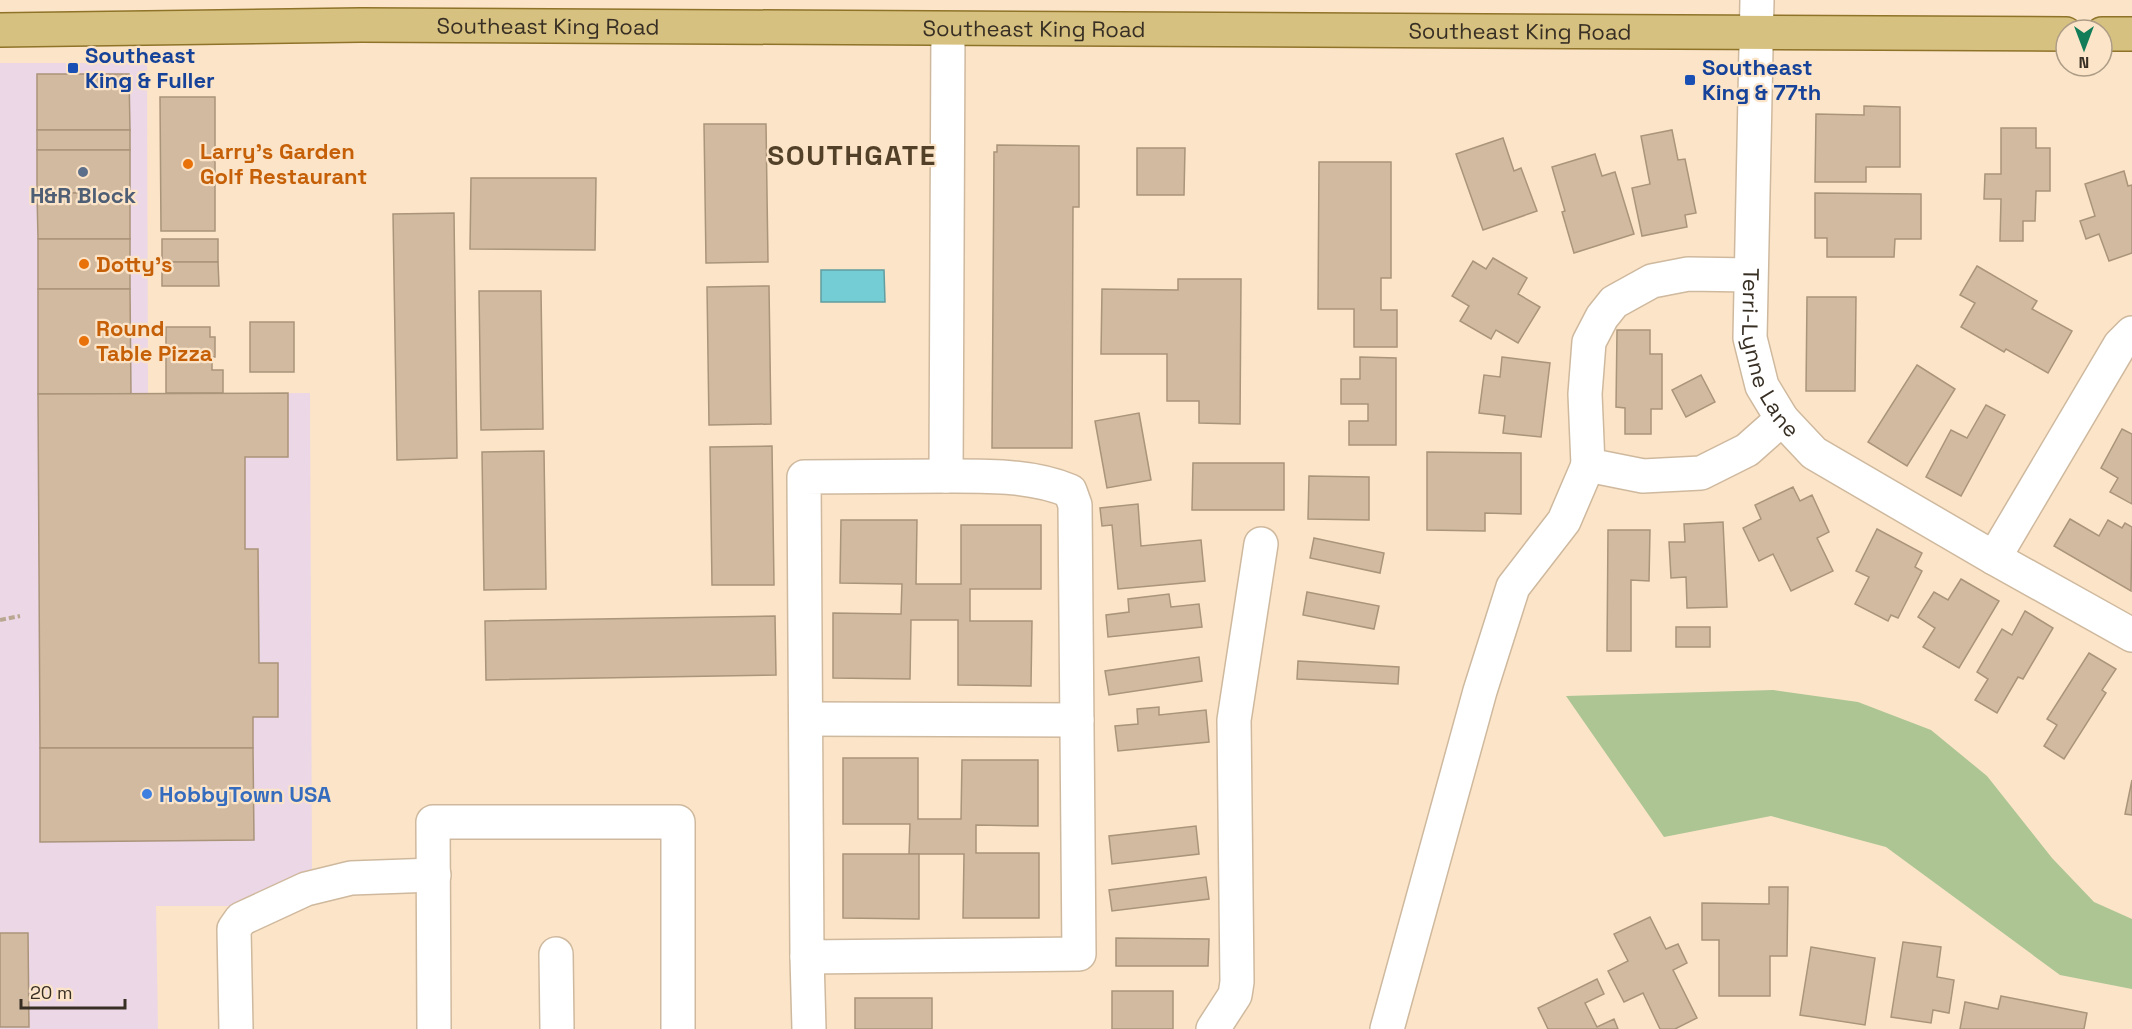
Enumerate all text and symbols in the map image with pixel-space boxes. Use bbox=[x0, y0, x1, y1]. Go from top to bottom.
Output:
street label: Southeast King Road bbox=[436, 11, 660, 41]
street label: Southeast King Road bbox=[922, 14, 1146, 43]
street label: Southeast King Road bbox=[1408, 17, 1632, 46]
north arrow bbox=[2054, 18, 2114, 78]
place label: Southeast King & Fuller bbox=[85, 41, 215, 94]
text: N bbox=[2079, 52, 2089, 73]
place label: Southeast King & 77th bbox=[1702, 53, 1821, 106]
marker: Southeast King & Fuller bbox=[66, 61, 80, 75]
marker: Southeast King & 77th bbox=[1683, 73, 1697, 87]
place label: Larry's Garden Golf Restaurant bbox=[200, 137, 367, 190]
district label: SOUTHGATE bbox=[767, 137, 937, 173]
marker: Larry's Garden Golf Restaurant bbox=[181, 157, 195, 171]
marker: H&R Block bbox=[76, 165, 90, 179]
place label: H&R Block bbox=[30, 181, 137, 209]
place label: Dotty's bbox=[96, 250, 173, 278]
marker: Dotty's bbox=[77, 257, 91, 271]
street label: Terri-Lynne Lane bbox=[1736, 268, 1806, 443]
place label: Round Table Pizza bbox=[96, 314, 213, 367]
marker: Round Table Pizza bbox=[77, 334, 91, 348]
place label: HobbyTown USA bbox=[159, 780, 331, 808]
marker: HobbyTown USA bbox=[140, 787, 154, 801]
scale bar bbox=[21, 972, 124, 1010]
text: 20 m bbox=[30, 981, 73, 1004]

